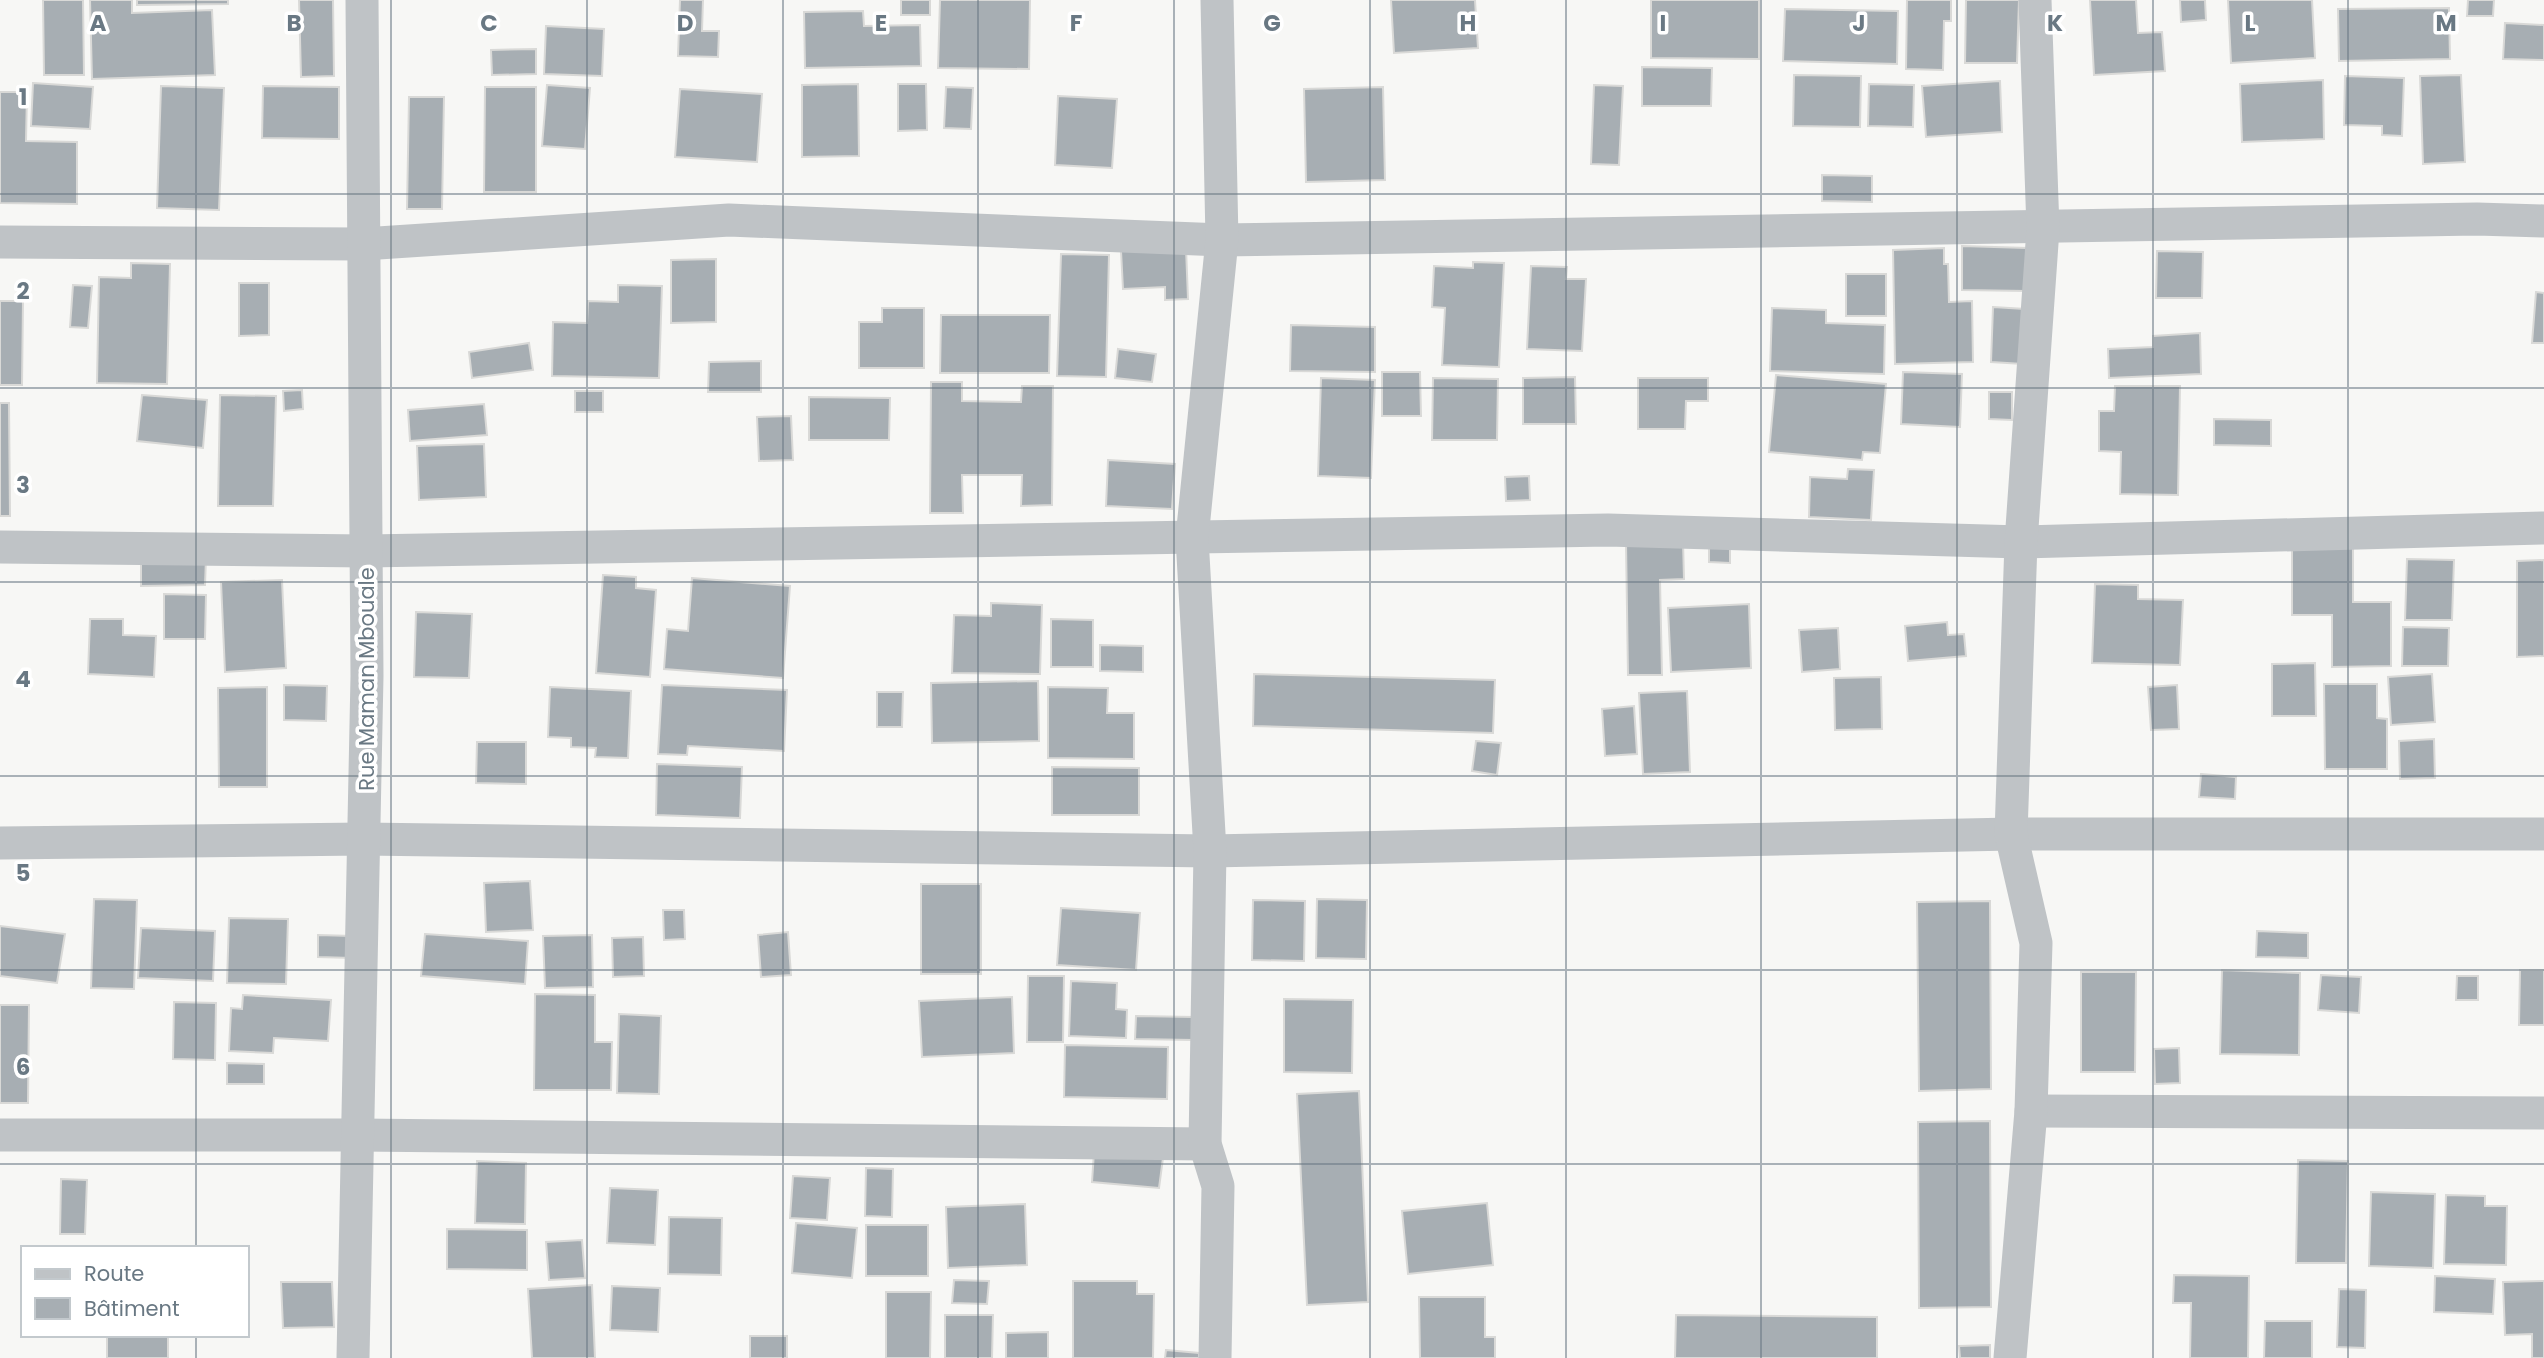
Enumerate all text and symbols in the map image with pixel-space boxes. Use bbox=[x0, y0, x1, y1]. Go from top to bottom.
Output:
text: A bbox=[90, 7, 107, 39]
text: B bbox=[286, 7, 302, 39]
text: C bbox=[480, 7, 498, 39]
text: D bbox=[677, 7, 693, 39]
text: E bbox=[875, 7, 887, 39]
text: F bbox=[1070, 7, 1082, 39]
text: G bbox=[1263, 7, 1281, 39]
text: H bbox=[1460, 7, 1476, 39]
text: I bbox=[1660, 7, 1666, 39]
text: J bbox=[1852, 7, 1866, 39]
text: K bbox=[2047, 7, 2063, 39]
text: L bbox=[2245, 7, 2256, 39]
text: M bbox=[2435, 7, 2457, 39]
text: 1 bbox=[19, 81, 27, 113]
text: 2 bbox=[16, 275, 30, 307]
text: 3 bbox=[16, 469, 30, 501]
street label: Rue Maman Mbouale bbox=[352, 567, 381, 791]
text: 4 bbox=[15, 663, 31, 695]
text: 5 bbox=[16, 857, 30, 889]
text: 6 bbox=[16, 1051, 30, 1083]
legend bbox=[21, 1246, 248, 1337]
text: Route bbox=[84, 1259, 144, 1288]
text: Bâtiment bbox=[84, 1294, 180, 1323]

